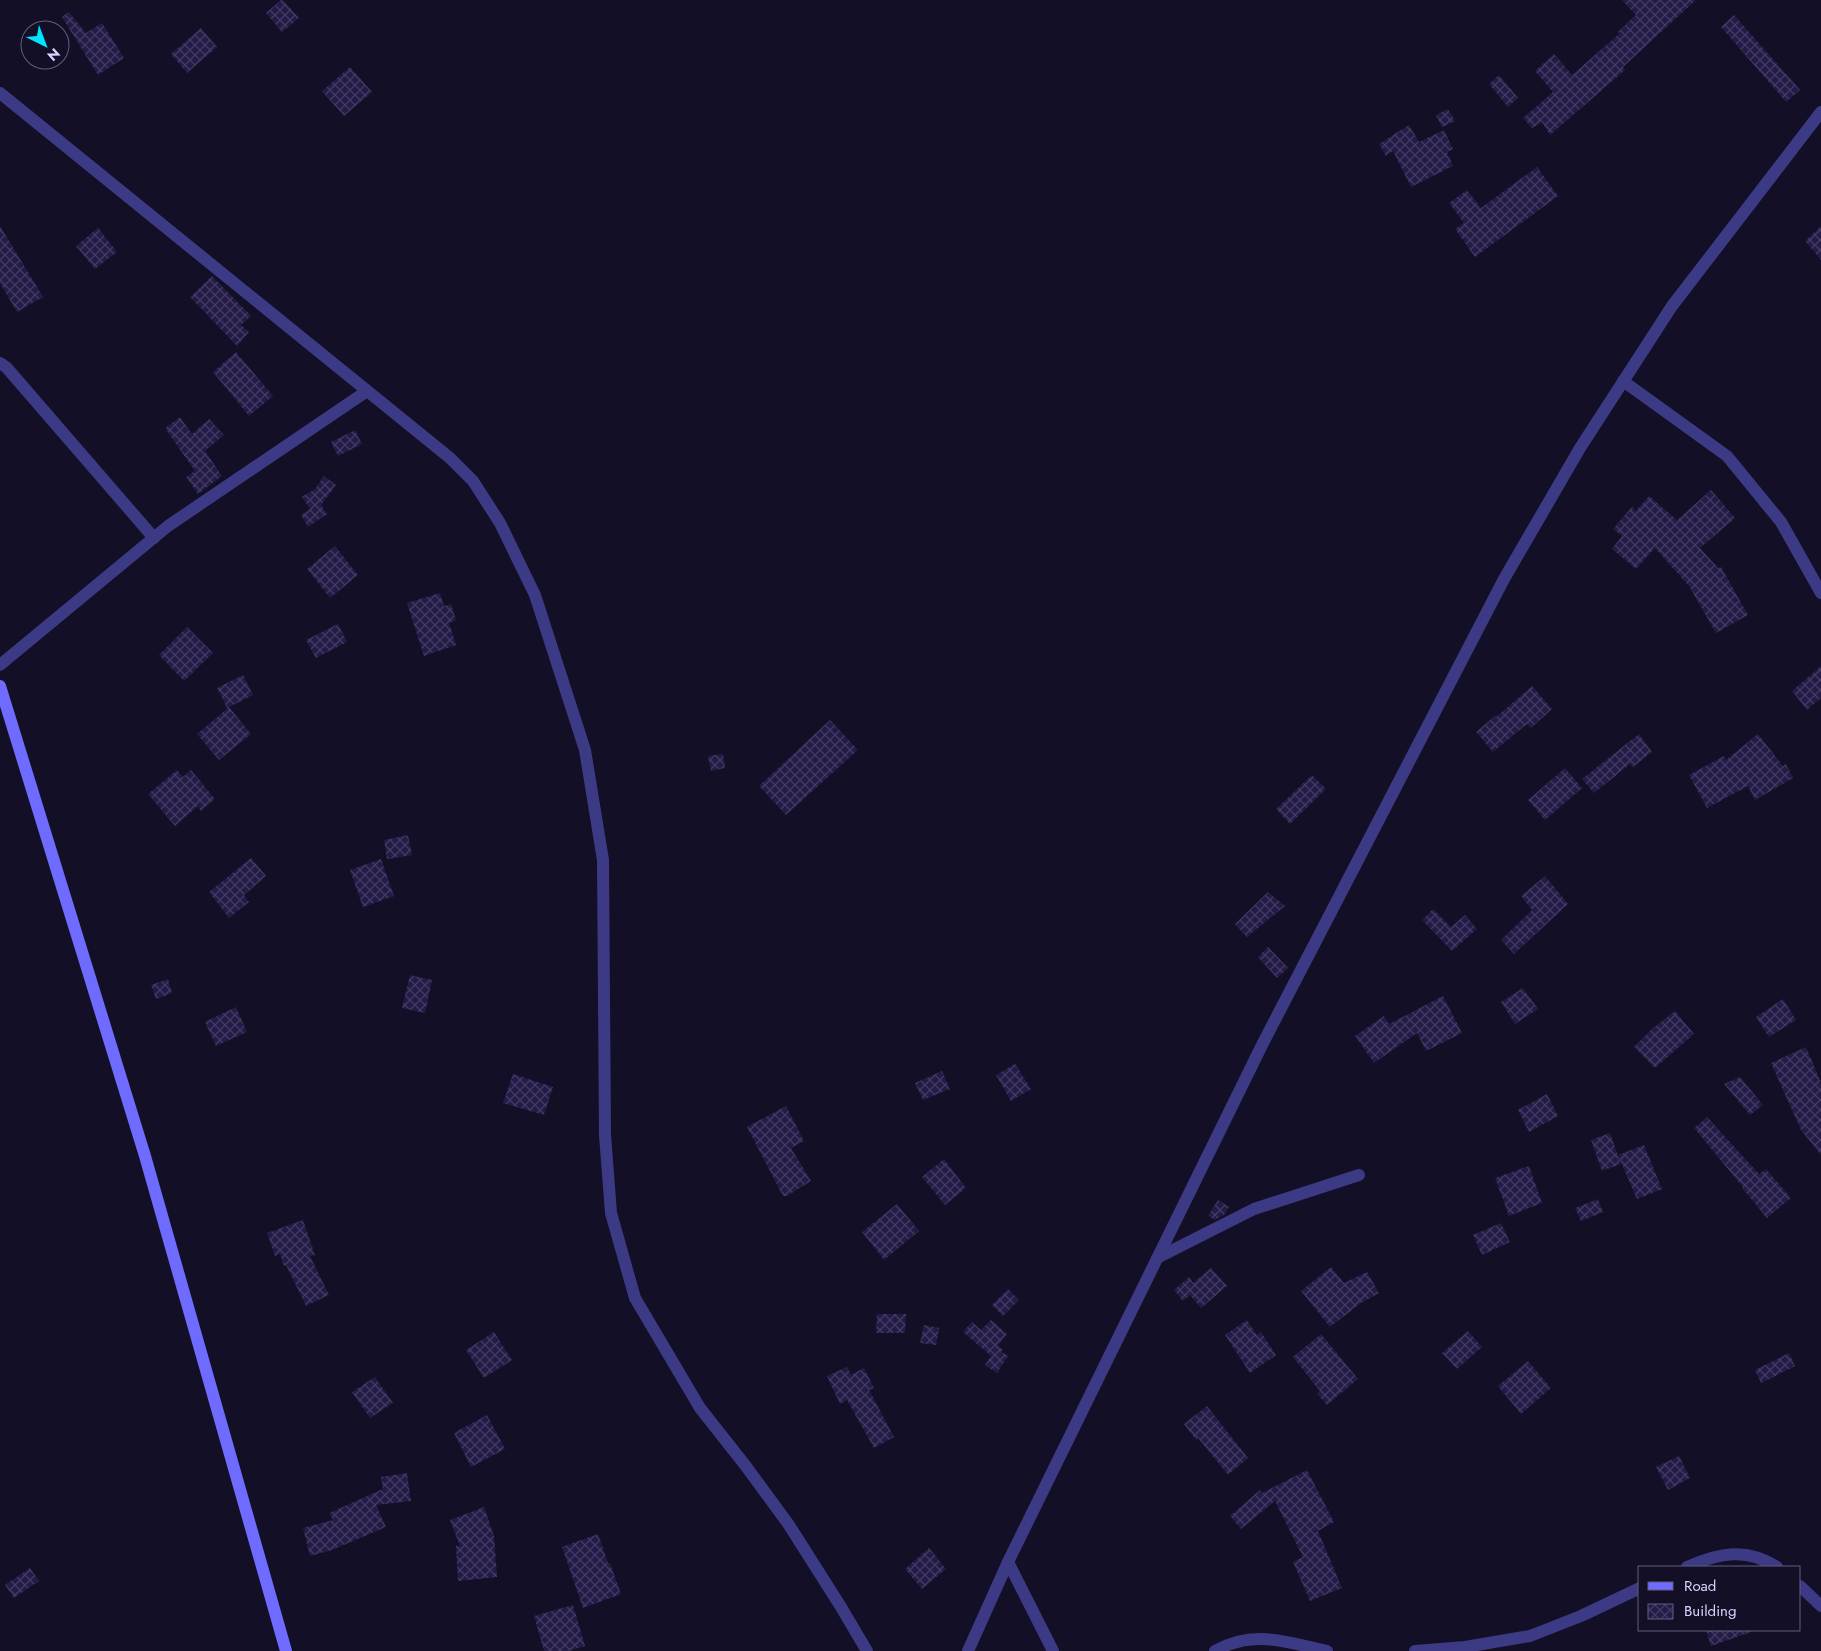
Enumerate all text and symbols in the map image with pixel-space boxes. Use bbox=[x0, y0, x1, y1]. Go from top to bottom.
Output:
north arrow bbox=[20, 20, 70, 70]
text: N bbox=[43, 44, 65, 66]
legend bbox=[1638, 1566, 1801, 1631]
text: Road bbox=[1684, 1575, 1716, 1597]
text: Building bbox=[1684, 1600, 1736, 1622]

